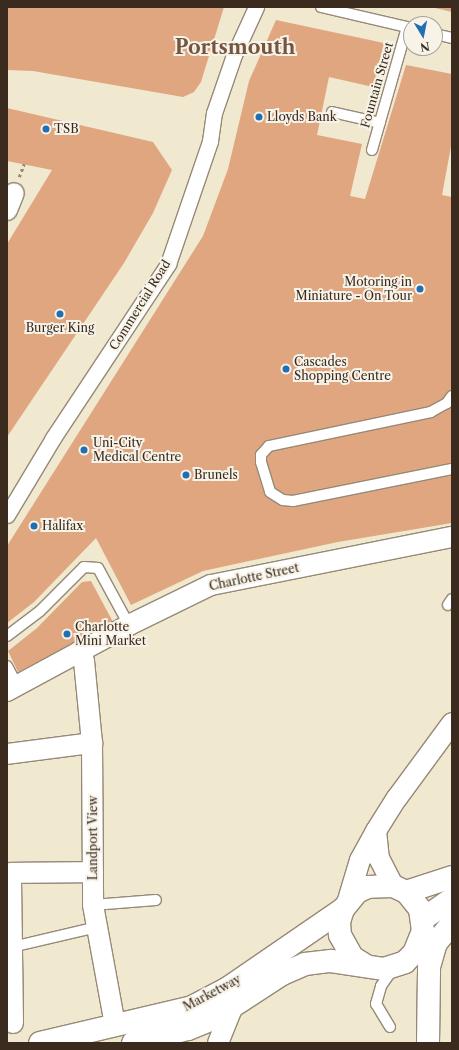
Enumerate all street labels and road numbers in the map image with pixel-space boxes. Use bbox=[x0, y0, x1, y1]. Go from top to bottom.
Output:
street label: Fountain Street bbox=[358, 40, 396, 130]
street label: Commercial Road bbox=[107, 257, 173, 353]
street label: Charlotte Street bbox=[208, 560, 300, 594]
street label: Landport View bbox=[86, 795, 100, 881]
street label: Marketway bbox=[181, 972, 243, 1014]

